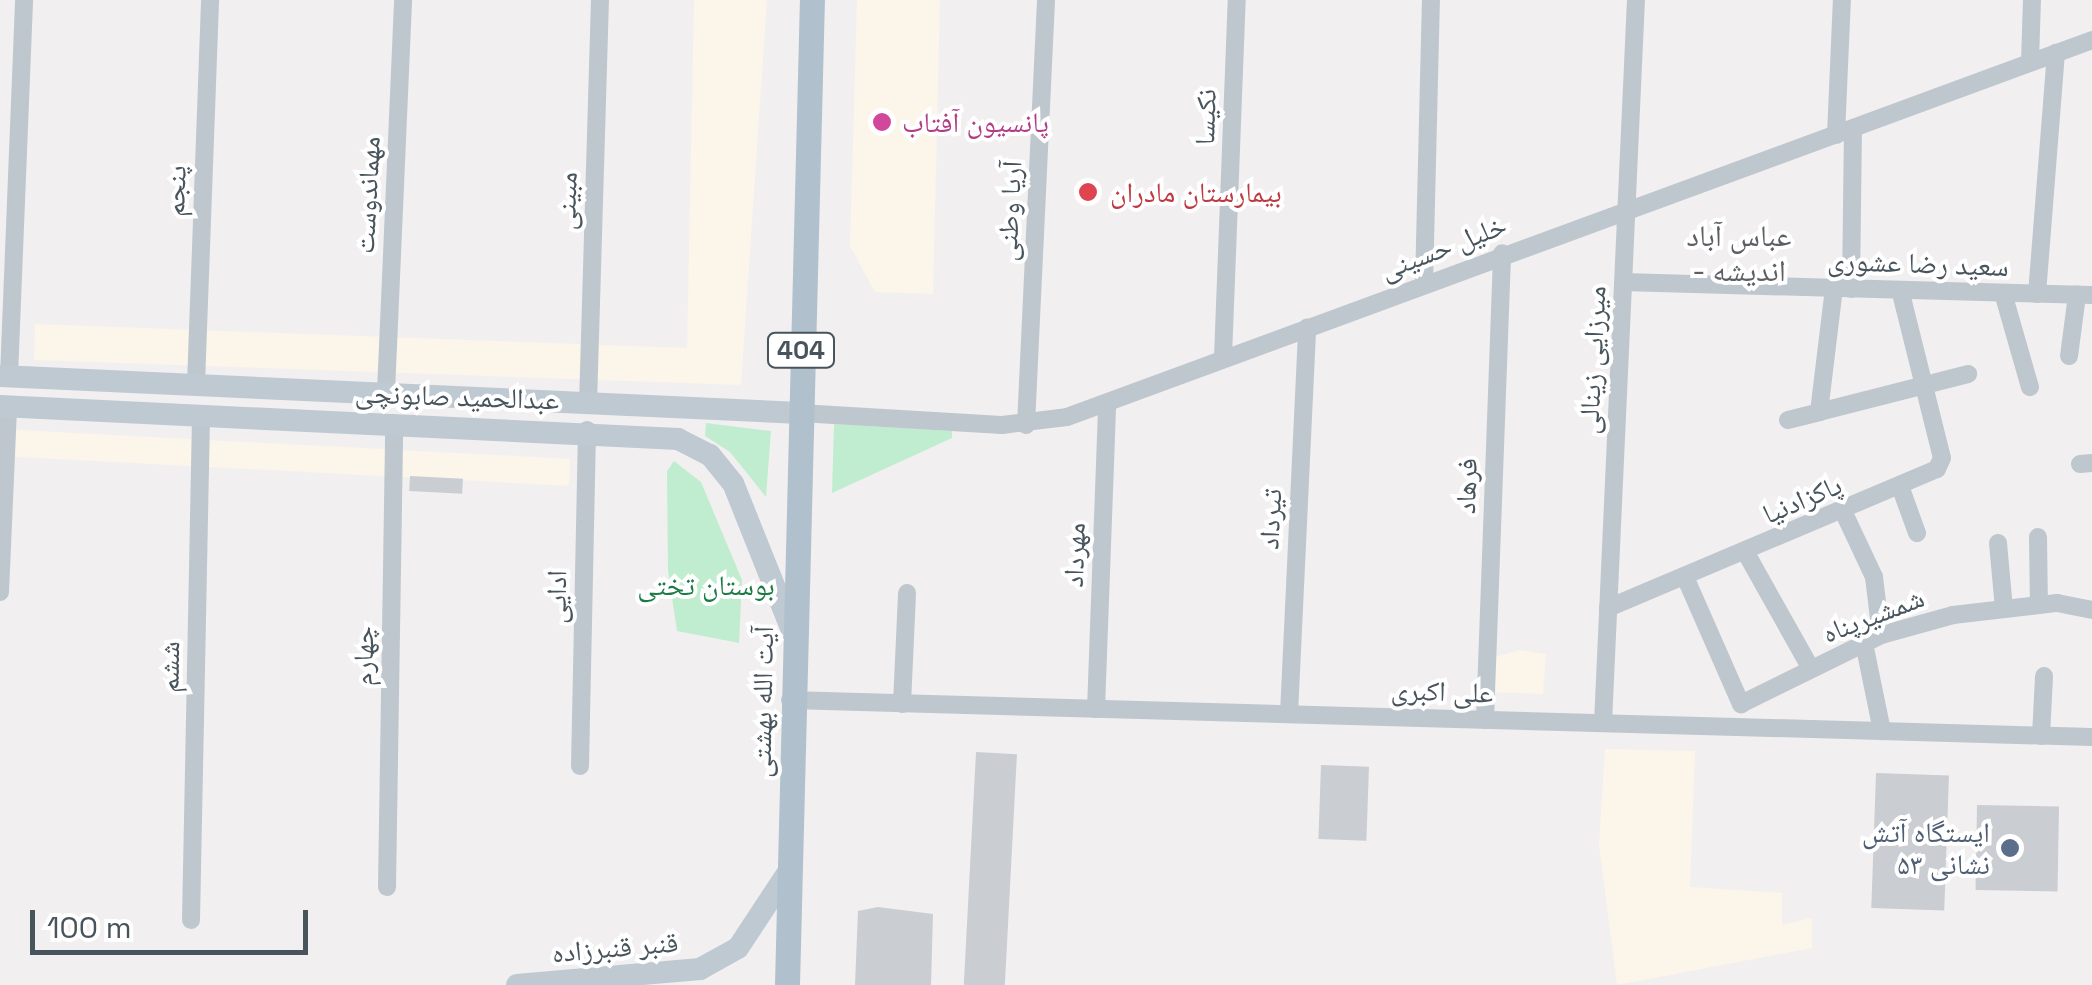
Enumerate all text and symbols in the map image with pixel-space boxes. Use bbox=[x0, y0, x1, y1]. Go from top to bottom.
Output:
street label: نکیسا bbox=[1187, 88, 1223, 146]
place label: پانسیون آفتاب bbox=[902, 105, 1049, 139]
marker: پانسیون آفتاب bbox=[871, 111, 893, 133]
street label: مهماندوست bbox=[347, 135, 387, 255]
street label: آریا وطنی bbox=[990, 160, 1028, 262]
street label: پنجم bbox=[157, 165, 193, 217]
street label: مبینی bbox=[548, 171, 584, 231]
place label: بیمارستان مادران bbox=[1110, 175, 1282, 209]
marker: بیمارستان مادران bbox=[1075, 179, 1101, 205]
street label: خلیل حسینی bbox=[1375, 208, 1511, 286]
district label: عباس آباد - اندیشه bbox=[1687, 218, 1791, 288]
street label: سعید رضا عشوری bbox=[1827, 243, 2009, 283]
street label: میرزایی زینالی bbox=[1571, 285, 1613, 435]
road number: 404 bbox=[766, 330, 836, 370]
street label: عبدالحمید صابونچی bbox=[354, 376, 560, 416]
street label: فرهاد bbox=[1448, 457, 1484, 515]
street label: پاکزادنیا bbox=[1757, 467, 1847, 531]
street label: تیرداد bbox=[1252, 488, 1288, 550]
street label: مهرداد bbox=[1056, 522, 1092, 588]
park label: بوستان تختی bbox=[637, 568, 775, 602]
street label: ادایی bbox=[539, 570, 573, 624]
street label: شمشیرپناه bbox=[1817, 580, 1929, 650]
street label: چهارم bbox=[346, 626, 380, 686]
street label: آیت الله بهشتی bbox=[744, 626, 780, 778]
street label: ششم bbox=[152, 641, 186, 693]
street label: علی‌ اکبری bbox=[1390, 672, 1494, 710]
place label: ایستگاه آتش نشانی ۵۳ bbox=[1862, 815, 1990, 881]
marker: ایستگاه آتش نشانی ۵۳ bbox=[1999, 837, 2021, 859]
scale bar bbox=[35, 890, 312, 952]
text: 100 m bbox=[47, 908, 132, 947]
street label: قنبر قنبرزاده bbox=[551, 925, 679, 969]

